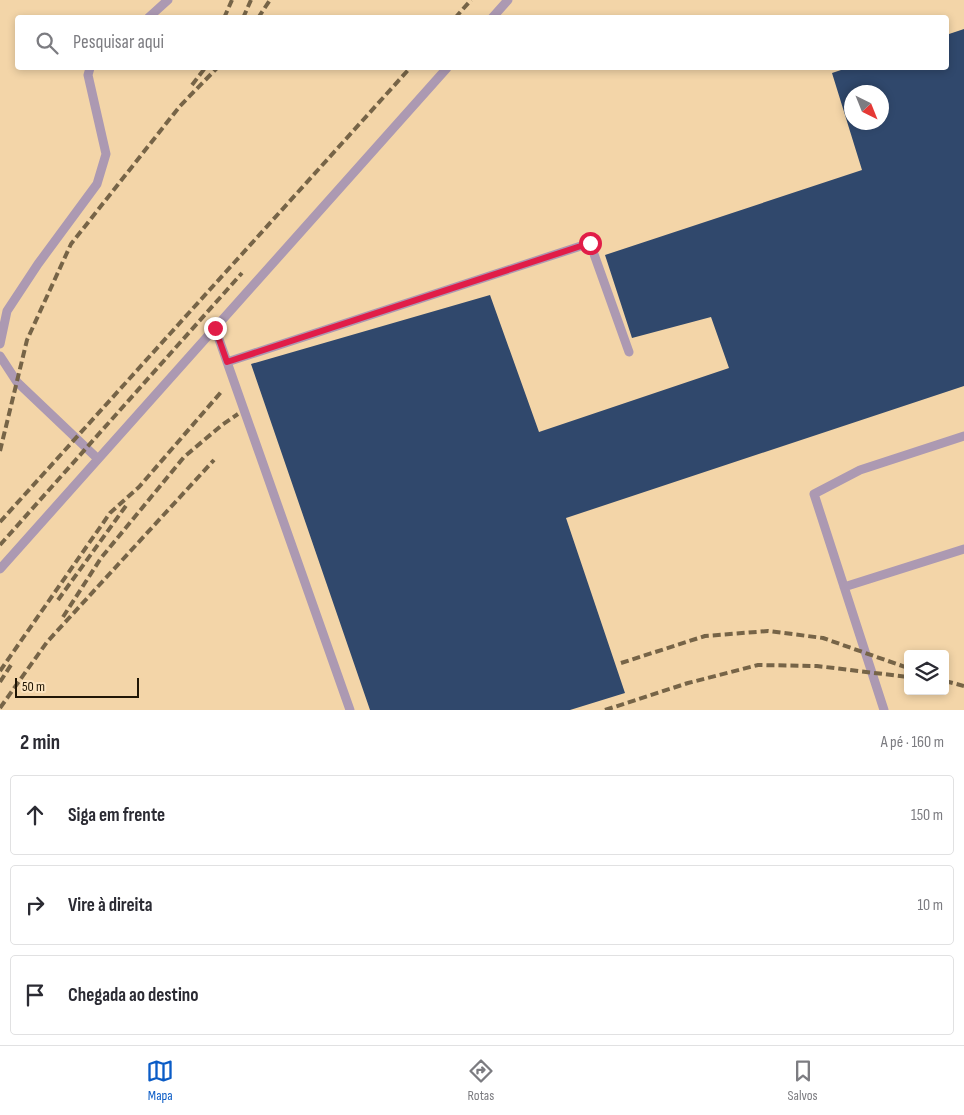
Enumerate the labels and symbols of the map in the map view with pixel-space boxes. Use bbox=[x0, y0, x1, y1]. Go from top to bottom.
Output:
north arrow bbox=[844, 85, 889, 130]
route start bbox=[579, 232, 602, 255]
route end bbox=[204, 317, 227, 340]
scale bar bbox=[15, 675, 139, 698]

